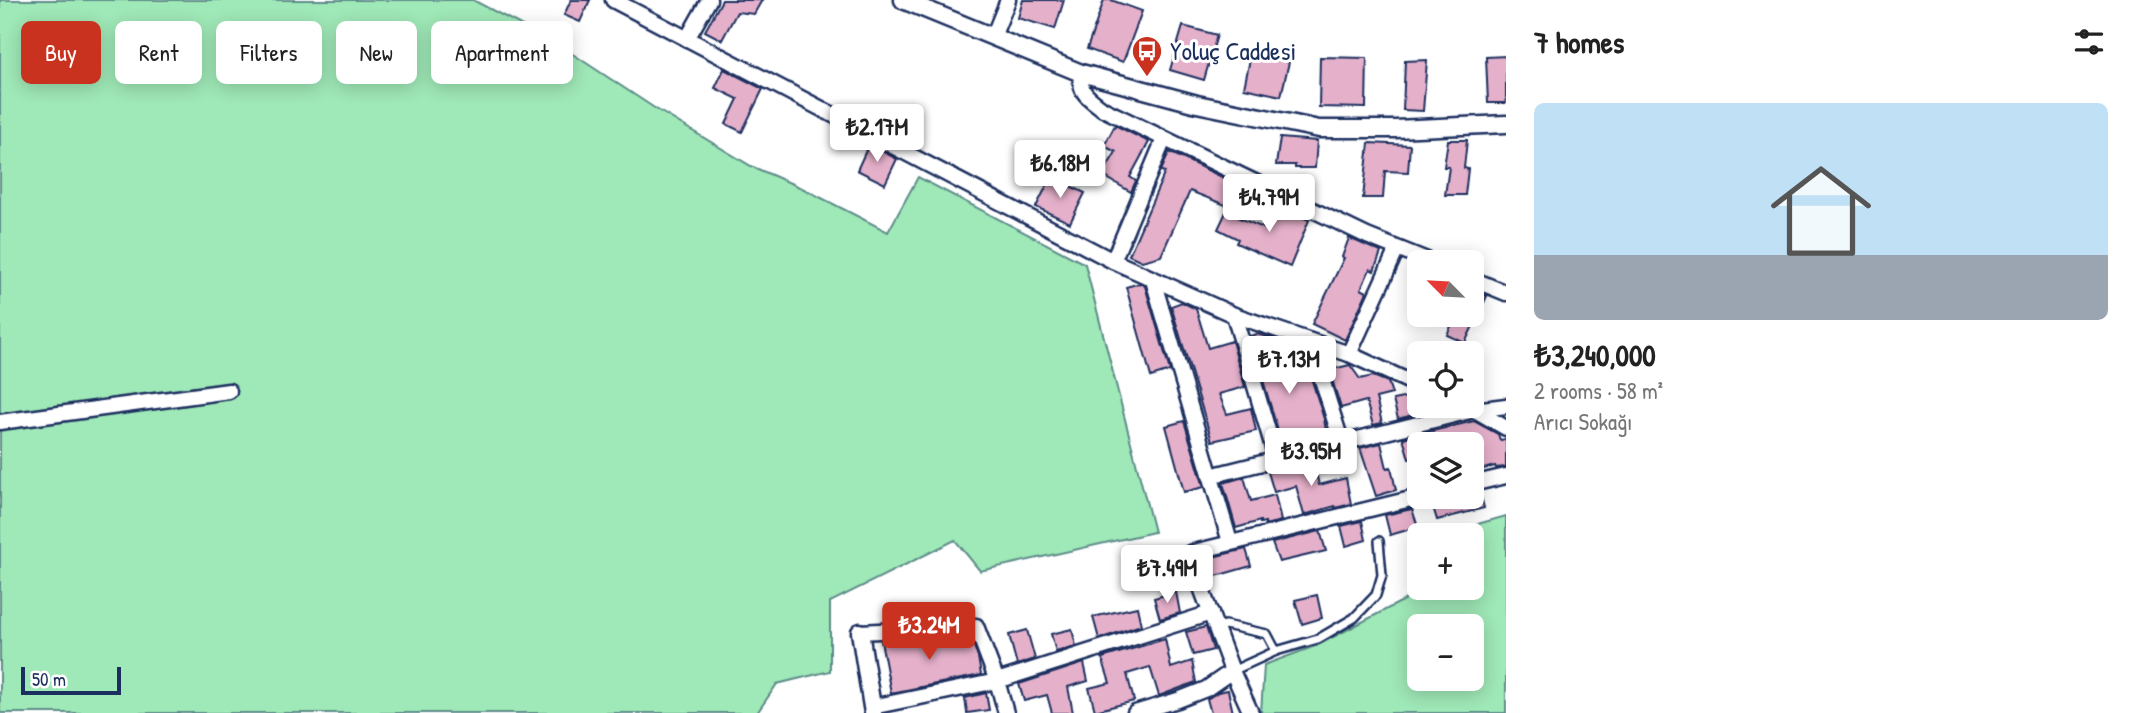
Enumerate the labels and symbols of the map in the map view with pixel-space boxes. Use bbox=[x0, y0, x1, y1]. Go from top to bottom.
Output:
place label: Yoluç Caddesi bbox=[1170, 33, 1296, 68]
bus stop icon: Yoluç Caddesi bbox=[1130, 34, 1164, 78]
pin: ₺2.17M bbox=[820, 104, 934, 164]
pin: ₺6.18M bbox=[1003, 140, 1117, 200]
pin: ₺4.79M bbox=[1212, 174, 1326, 234]
north arrow bbox=[1407, 250, 1484, 327]
pin: ₺7.13M bbox=[1232, 336, 1346, 396]
pin: ₺3.95M bbox=[1254, 428, 1368, 488]
pin: ₺7.49M bbox=[1110, 546, 1224, 605]
pin: ₺3.24M bbox=[872, 602, 986, 662]
scale bar bbox=[21, 664, 121, 696]

